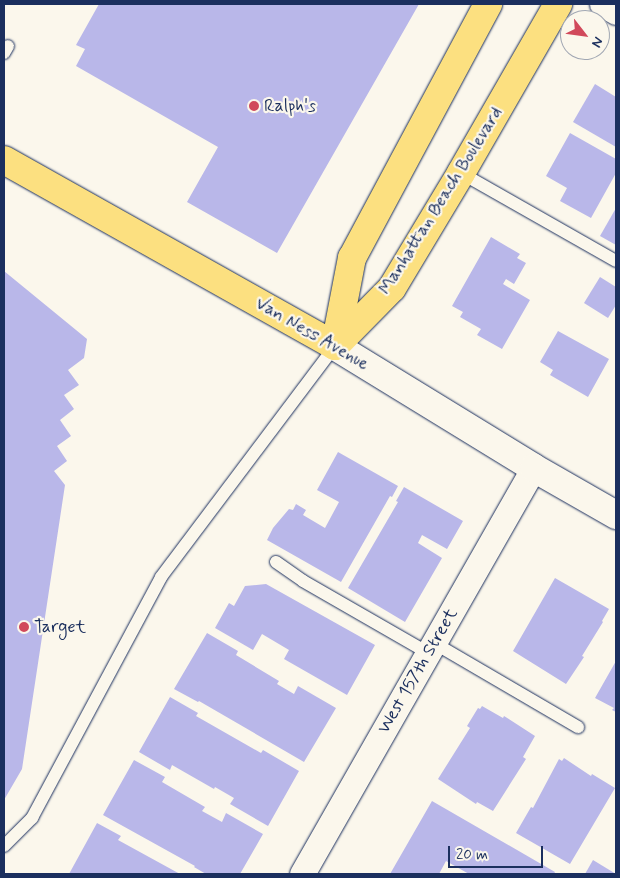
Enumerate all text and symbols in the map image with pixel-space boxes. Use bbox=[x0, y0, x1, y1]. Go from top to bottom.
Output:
north arrow bbox=[560, 10, 610, 60]
text: N bbox=[587, 33, 607, 51]
place label: Ralph's bbox=[264, 95, 316, 117]
marker: Ralph's bbox=[248, 100, 260, 112]
street label: Manhattan Beach Boulevard bbox=[375, 104, 507, 298]
street label: Van Ness Avenue bbox=[250, 292, 374, 376]
street label: West 157th Street bbox=[373, 605, 463, 737]
place label: Target bbox=[34, 616, 86, 638]
marker: Target bbox=[18, 621, 30, 633]
scale bar bbox=[450, 836, 545, 868]
text: 20 m bbox=[456, 845, 488, 865]

